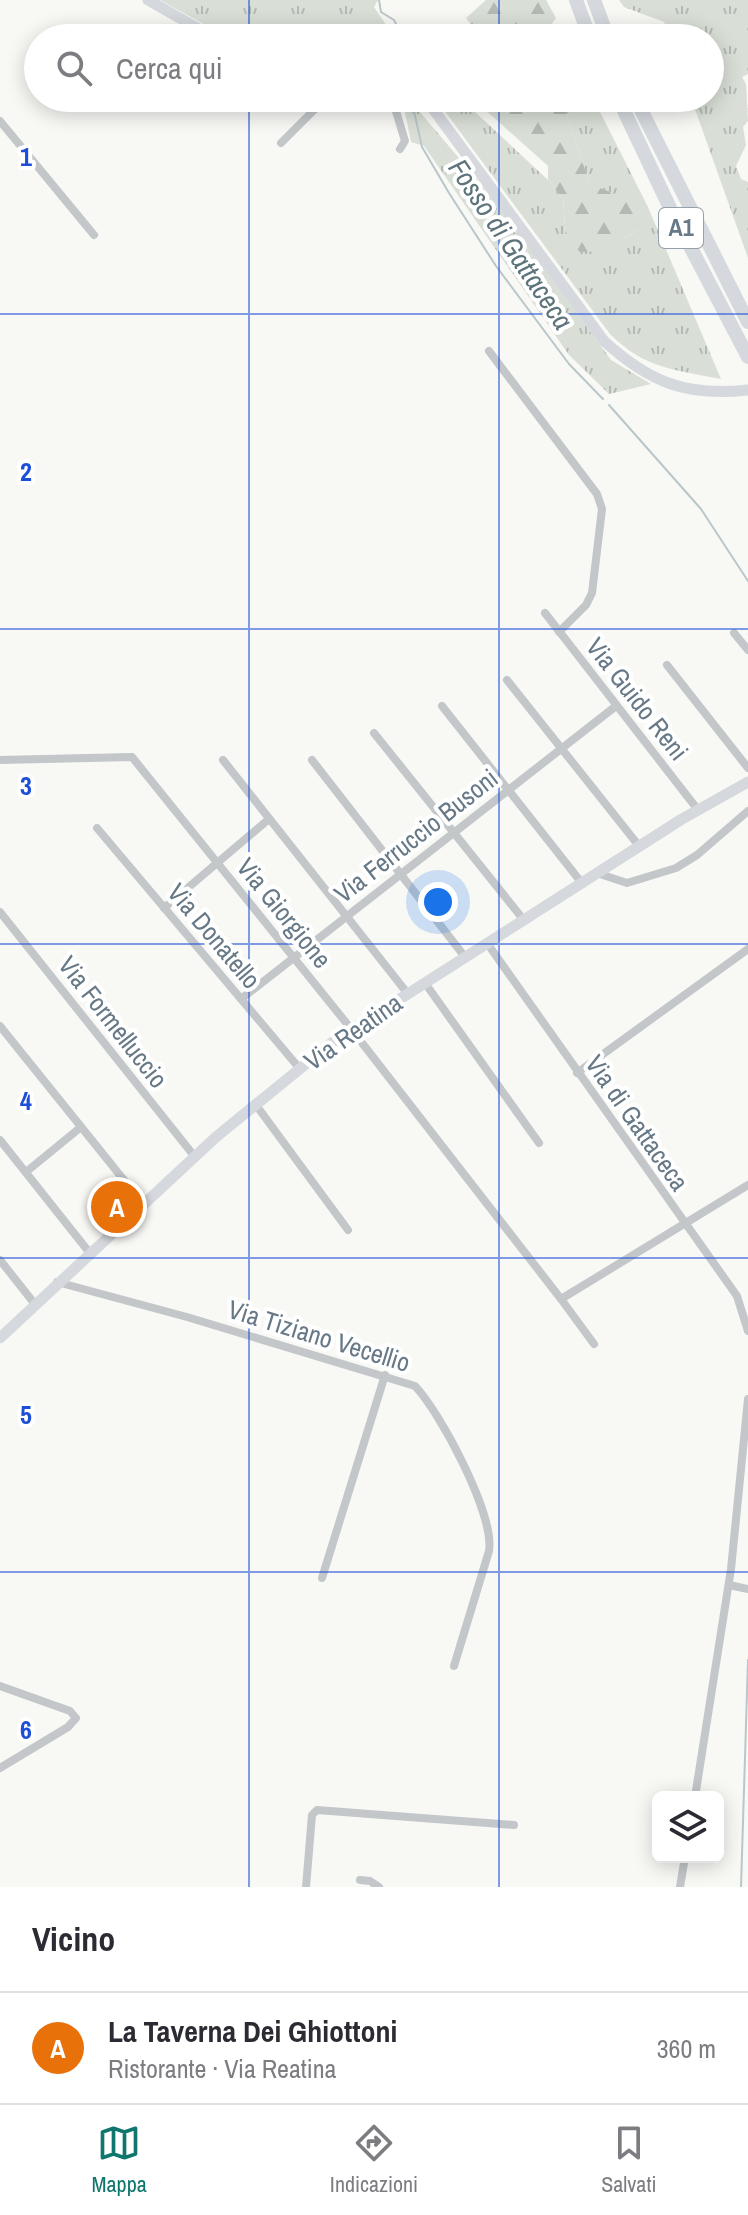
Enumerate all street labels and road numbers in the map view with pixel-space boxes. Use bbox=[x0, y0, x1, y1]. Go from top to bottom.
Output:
road number: A1 bbox=[659, 208, 703, 248]
street label: Via Guido Reni bbox=[578, 630, 696, 767]
street label: Via Ferruccio Busoni bbox=[327, 761, 505, 911]
street label: Via Giorgione bbox=[229, 850, 340, 975]
street label: Via Donatello bbox=[160, 876, 269, 996]
street label: Via Formelluccio bbox=[51, 948, 176, 1095]
street label: Via Reatina bbox=[297, 985, 409, 1078]
street label: Via di Gattaceca bbox=[578, 1048, 697, 1198]
street label: Via Tiziano Vecellio bbox=[224, 1291, 414, 1380]

